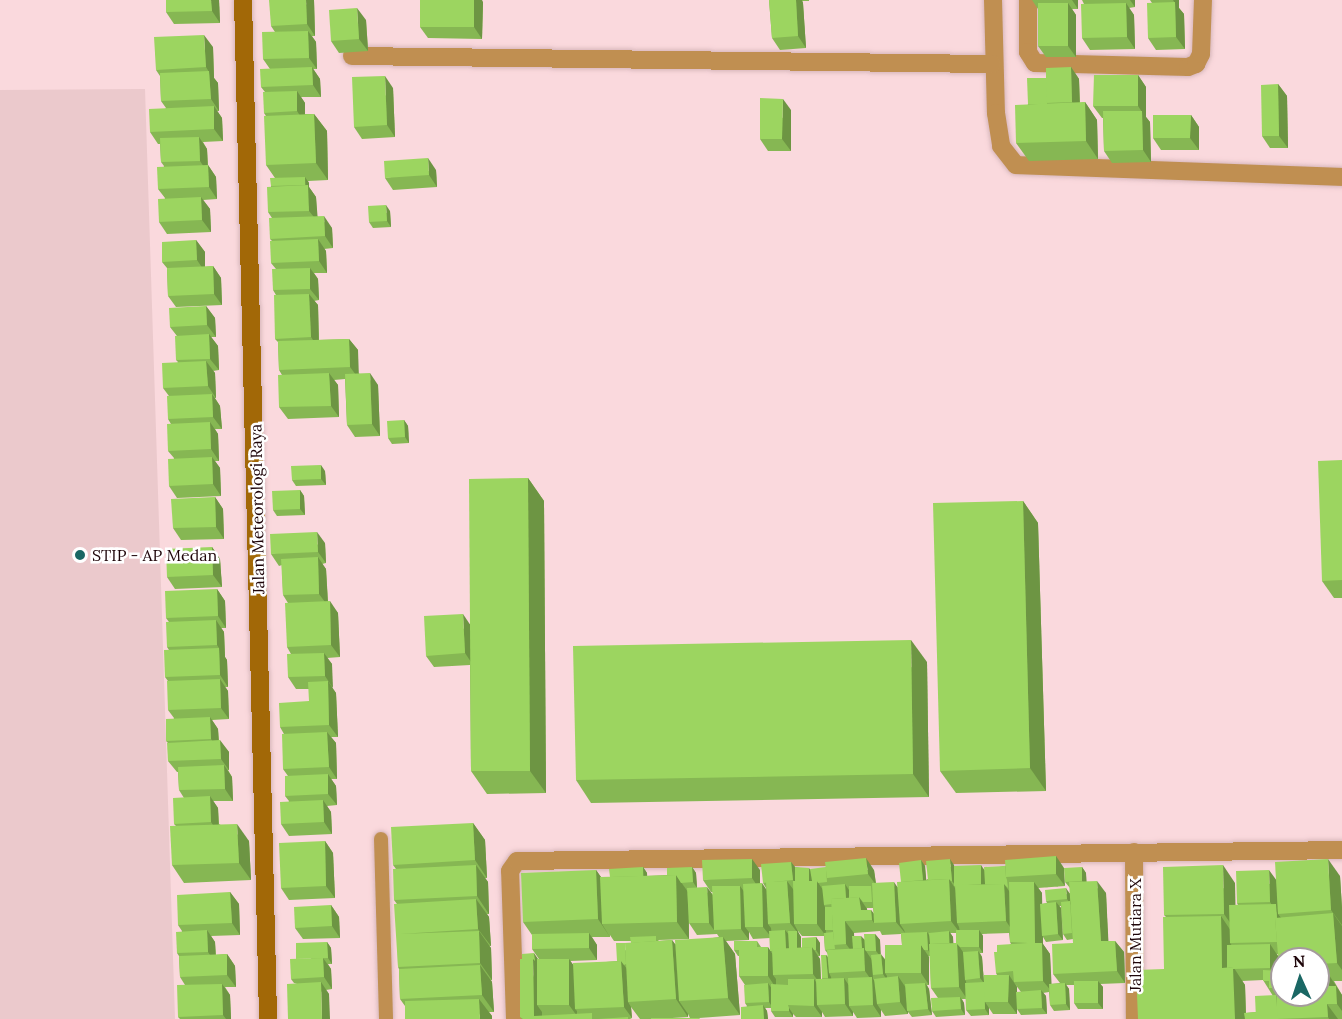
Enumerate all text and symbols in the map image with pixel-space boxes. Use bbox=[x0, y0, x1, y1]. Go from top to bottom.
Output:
street label: Jalan Meteorologi Raya bbox=[246, 424, 268, 594]
place label: STIP - AP Medan bbox=[92, 545, 217, 565]
marker: STIP - AP Medan bbox=[73, 548, 87, 562]
street label: Jalan Mutiara X bbox=[1125, 878, 1145, 992]
north arrow bbox=[1270, 947, 1330, 1007]
text: N bbox=[1292, 951, 1306, 971]

